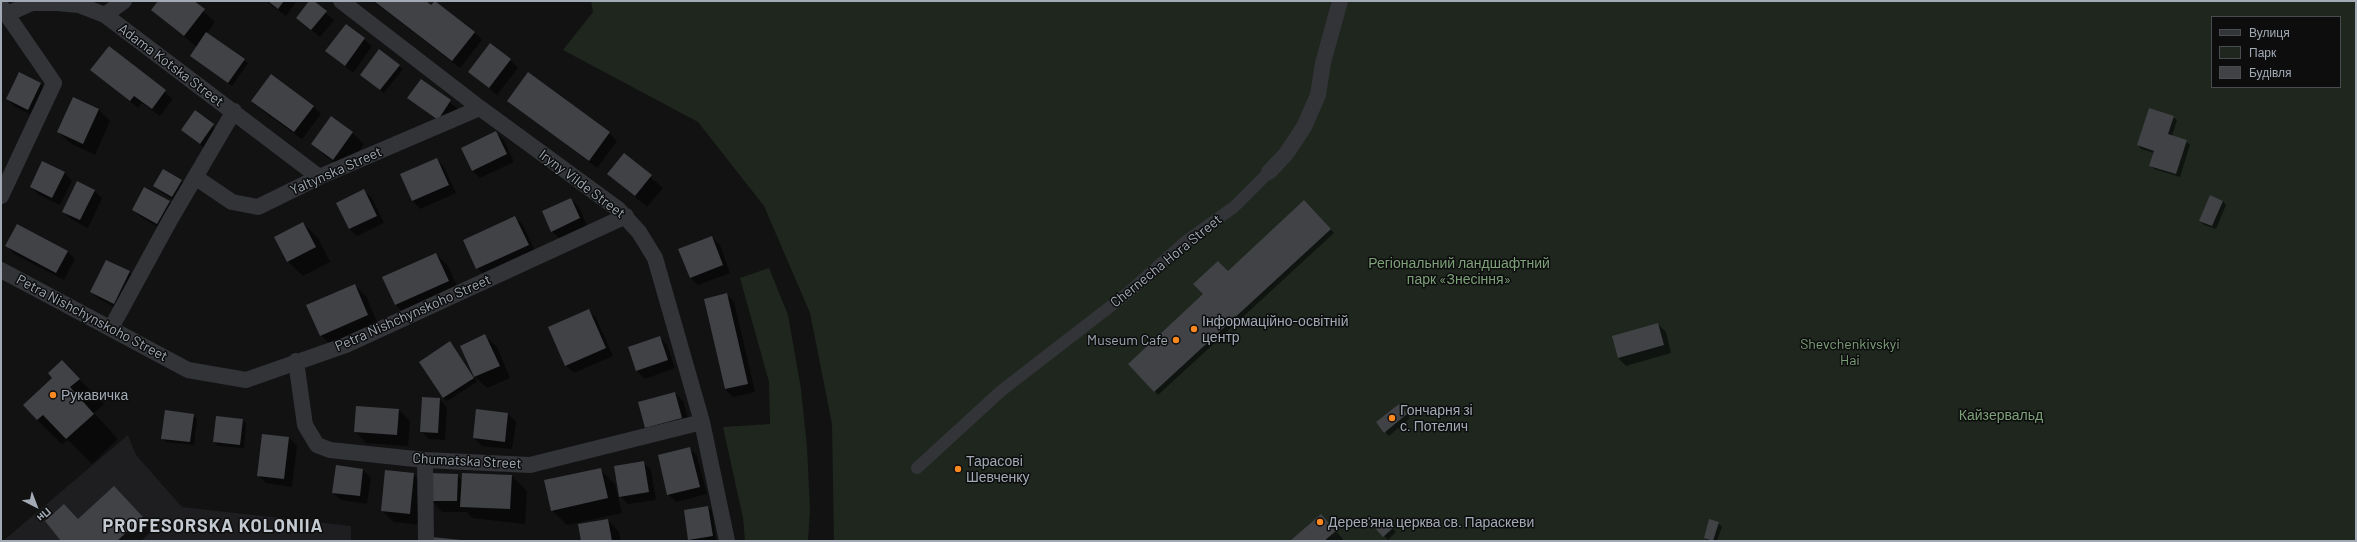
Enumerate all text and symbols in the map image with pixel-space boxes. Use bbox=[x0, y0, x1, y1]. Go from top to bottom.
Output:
legend bbox=[2211, 16, 2341, 88]
street label: Adama Kotska Street bbox=[115, 20, 227, 110]
text: Вулиця bbox=[2249, 25, 2290, 39]
text: Парк bbox=[2249, 45, 2276, 59]
text: Будівля bbox=[2249, 65, 2291, 79]
street label: Yaltynska Street bbox=[288, 143, 384, 199]
street label: Iryny Vilde Street bbox=[536, 146, 628, 222]
street label: Chernecha Hora Street bbox=[1107, 211, 1225, 311]
park label: Регіональний ландшафтний парк «Знесіння» bbox=[1368, 255, 1550, 288]
street label: Petra Nishchynskoho Street bbox=[14, 271, 170, 365]
street label: Petra Nishchynskoho Street bbox=[333, 271, 493, 355]
place label: Інформаційно-освітній центр bbox=[1202, 313, 1349, 346]
marker: Інформаційно-освітній центр bbox=[1189, 324, 1199, 334]
place label: Museum Cafe bbox=[1087, 332, 1168, 348]
marker: Museum Cafe bbox=[1171, 335, 1181, 345]
park label: Shevchenkivskyi Hai bbox=[1800, 336, 1900, 368]
place label: Рукавичка bbox=[61, 387, 128, 403]
marker: Рукавичка bbox=[48, 390, 58, 400]
place label: Гончарня зі с. Потелич bbox=[1400, 402, 1473, 434]
park label: Кайзервальд bbox=[1959, 407, 2043, 423]
marker: Гончарня зі с. Потелич bbox=[1387, 413, 1397, 423]
street label: Chumatska Street bbox=[412, 450, 522, 472]
place label: Тарасові Шевченку bbox=[966, 453, 1030, 486]
marker: Тарасові Шевченку bbox=[953, 464, 963, 474]
north arrow bbox=[16, 486, 56, 526]
text: Пн bbox=[35, 506, 54, 525]
place label: Дерев'яна церква св. Параскеви bbox=[1328, 514, 1534, 530]
district label: PROFESORSKA KOLONIIA bbox=[102, 515, 324, 537]
marker: Дерев'яна церква св. Параскеви bbox=[1315, 517, 1325, 527]

